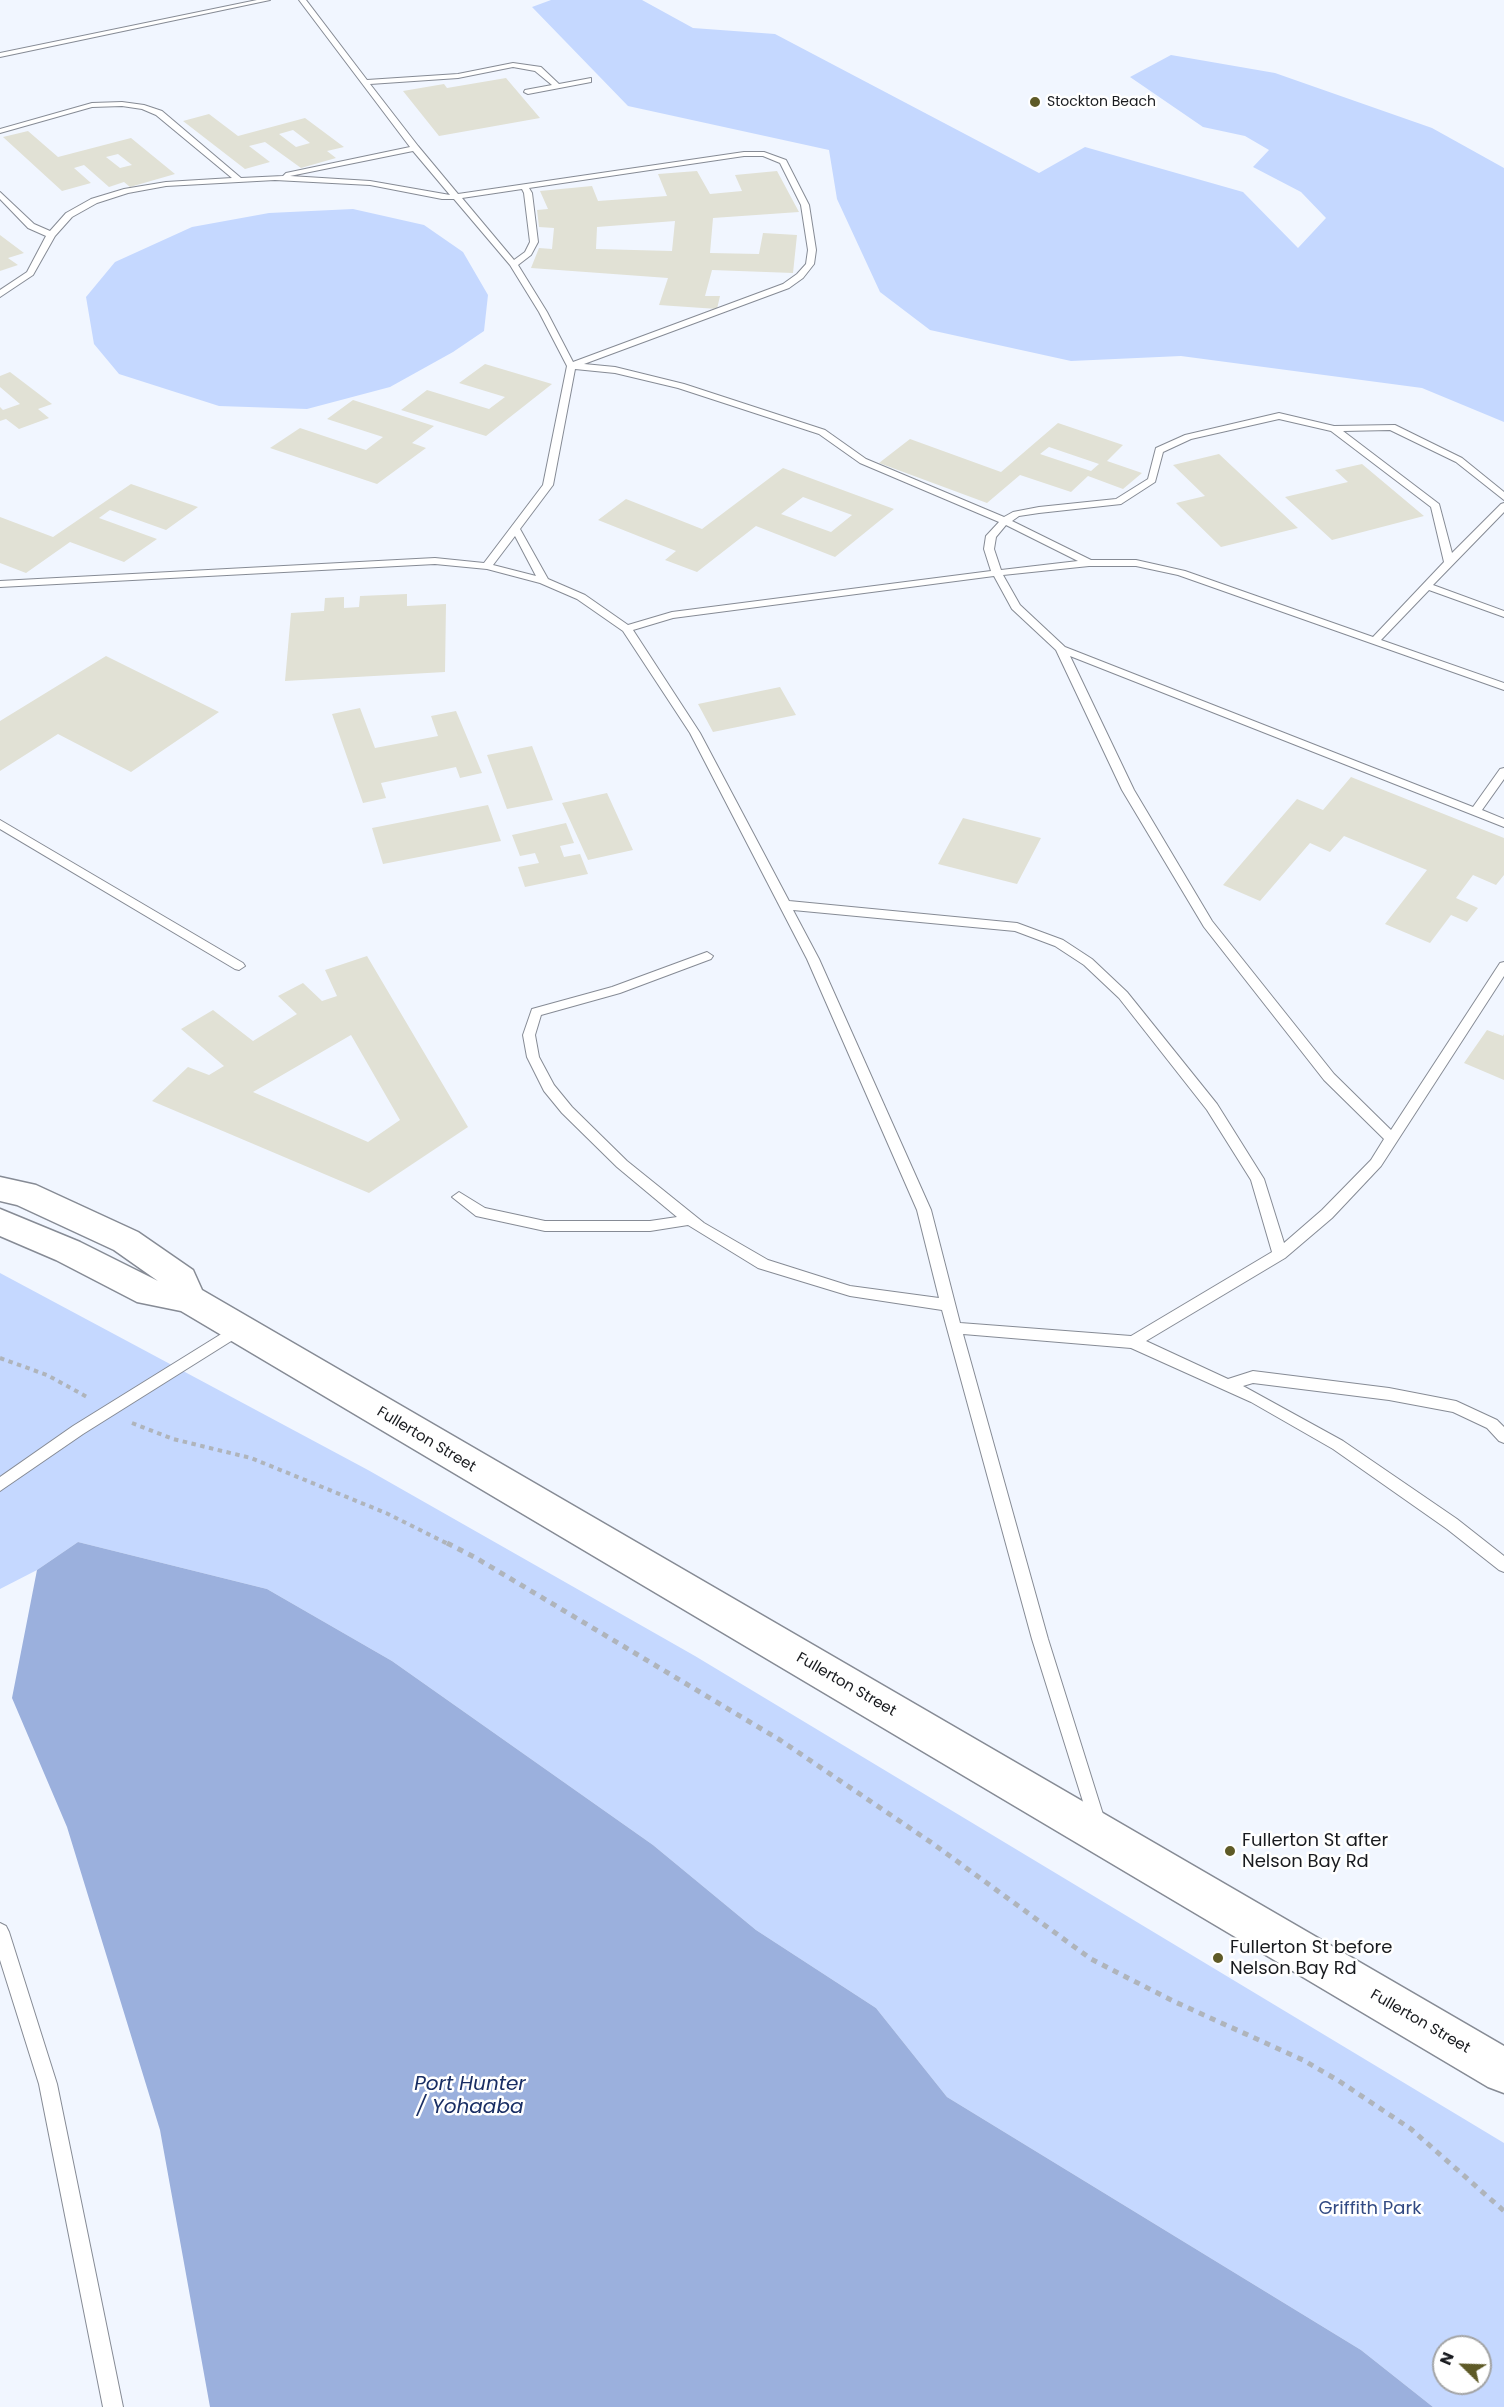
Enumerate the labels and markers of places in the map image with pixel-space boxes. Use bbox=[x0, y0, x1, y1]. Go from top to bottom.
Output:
place label: Stockton Beach bbox=[1047, 94, 1156, 110]
marker: Stockton Beach bbox=[1028, 95, 1042, 109]
place label: Fullerton St after Nelson Bay Rd bbox=[1242, 1830, 1388, 1872]
marker: Fullerton St after Nelson Bay Rd bbox=[1223, 1844, 1237, 1858]
place label: Fullerton St before Nelson Bay Rd bbox=[1230, 1937, 1392, 1980]
marker: Fullerton St before Nelson Bay Rd bbox=[1211, 1951, 1225, 1965]

